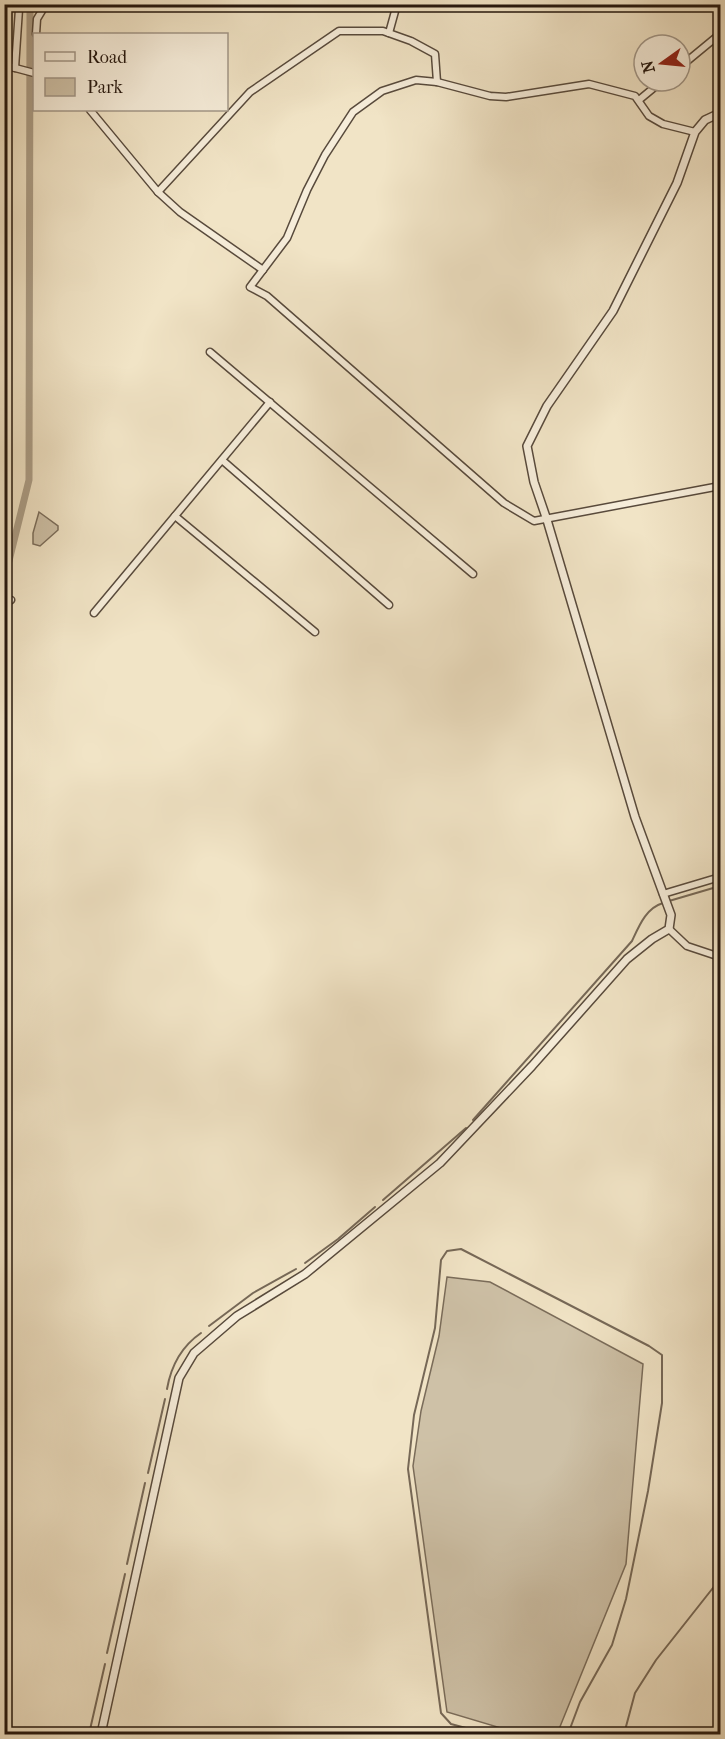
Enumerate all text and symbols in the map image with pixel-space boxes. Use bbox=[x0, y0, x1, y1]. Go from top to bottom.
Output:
legend bbox=[33, 33, 228, 111]
north arrow bbox=[632, 33, 692, 93]
text: Road bbox=[87, 47, 127, 68]
text: N bbox=[637, 58, 659, 75]
text: Park bbox=[87, 77, 124, 98]

